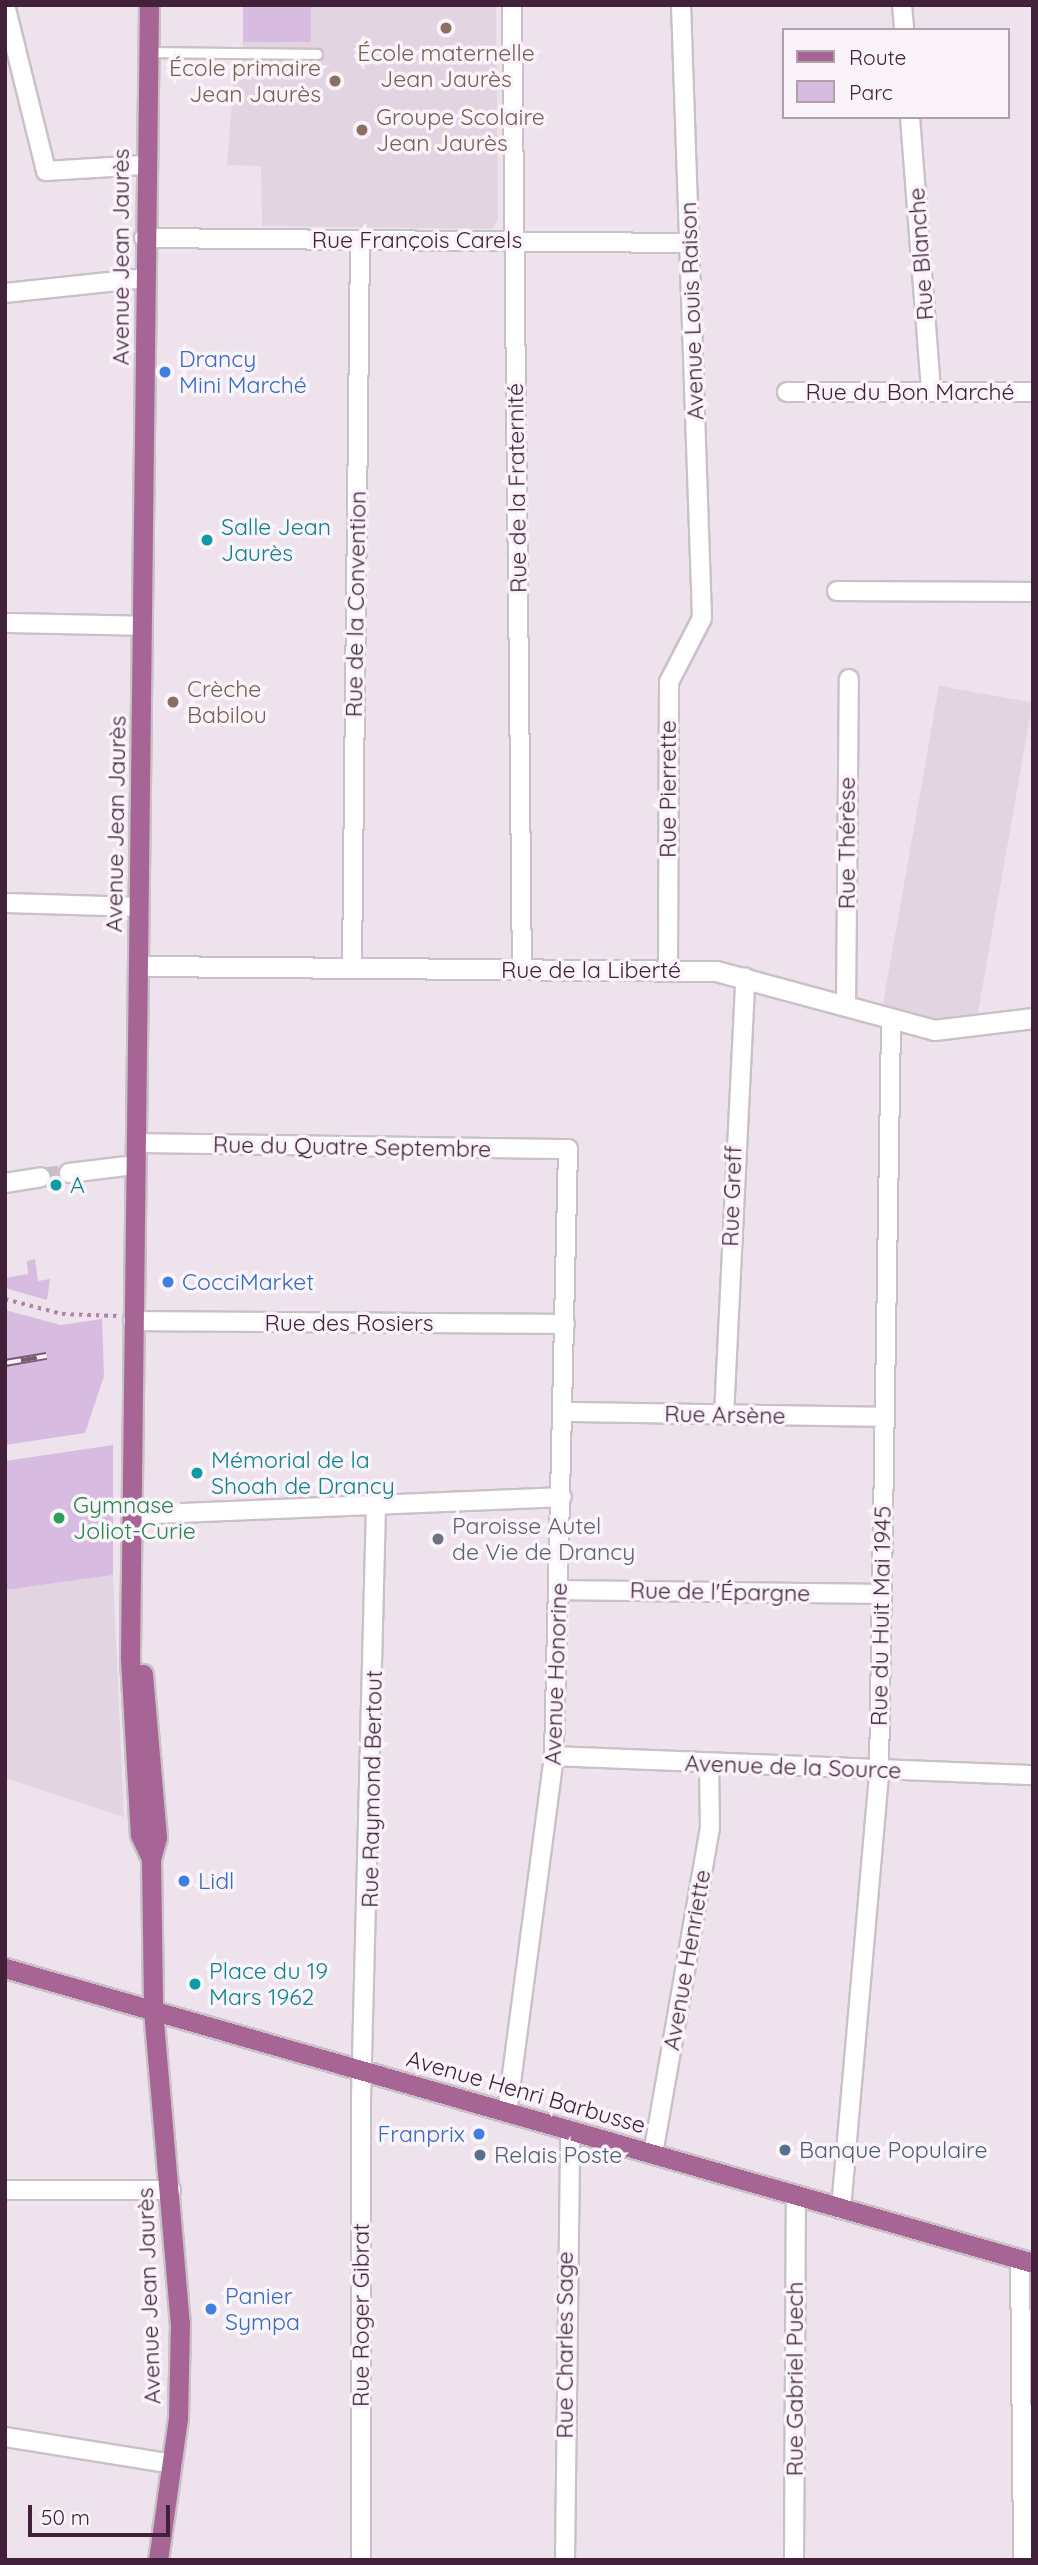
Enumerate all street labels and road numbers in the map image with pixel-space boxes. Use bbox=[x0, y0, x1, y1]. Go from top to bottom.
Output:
street label: Avenue Jean Jaurès bbox=[107, 149, 135, 365]
street label: Rue Blanche bbox=[903, 187, 939, 321]
street label: Avenue Louis Raison bbox=[674, 201, 710, 421]
street label: Rue François Carels bbox=[312, 226, 522, 254]
street label: Rue du Bon Marché bbox=[806, 378, 1014, 406]
street label: Rue de la Fraternité bbox=[501, 383, 533, 593]
street label: Rue de la Convention bbox=[340, 490, 372, 718]
street label: Avenue Jean Jaurès bbox=[100, 715, 132, 933]
street label: Rue Pierrette bbox=[654, 720, 682, 858]
street label: Rue Thérèse bbox=[833, 777, 861, 909]
street label: Rue de la Liberté bbox=[501, 956, 681, 984]
street label: Rue du Quatre Septembre bbox=[213, 1131, 491, 1163]
street label: Rue Greff bbox=[716, 1145, 748, 1247]
street label: Rue des Rosiers bbox=[264, 1309, 434, 1337]
street label: Rue Arsène bbox=[664, 1400, 786, 1430]
street label: Rue du Huit Mai 1945 bbox=[865, 1506, 897, 1726]
street label: Rue de l'Épargne bbox=[629, 1577, 811, 1607]
street label: Avenue Honorine bbox=[539, 1582, 573, 1766]
street label: Rue Raymond Bertout bbox=[356, 1670, 388, 1908]
street label: Avenue de la Source bbox=[684, 1749, 902, 1785]
street label: Avenue Henriette bbox=[658, 1867, 716, 2053]
street label: Avenue Henri Barbusse bbox=[403, 2045, 649, 2139]
street label: Avenue Jean Jaurès bbox=[131, 2187, 167, 2405]
street label: Rue Roger Gibrat bbox=[347, 2223, 375, 2407]
street label: Rue Charles Sage bbox=[551, 2251, 579, 2439]
street label: Rue Gabriel Puech bbox=[781, 2282, 809, 2476]

